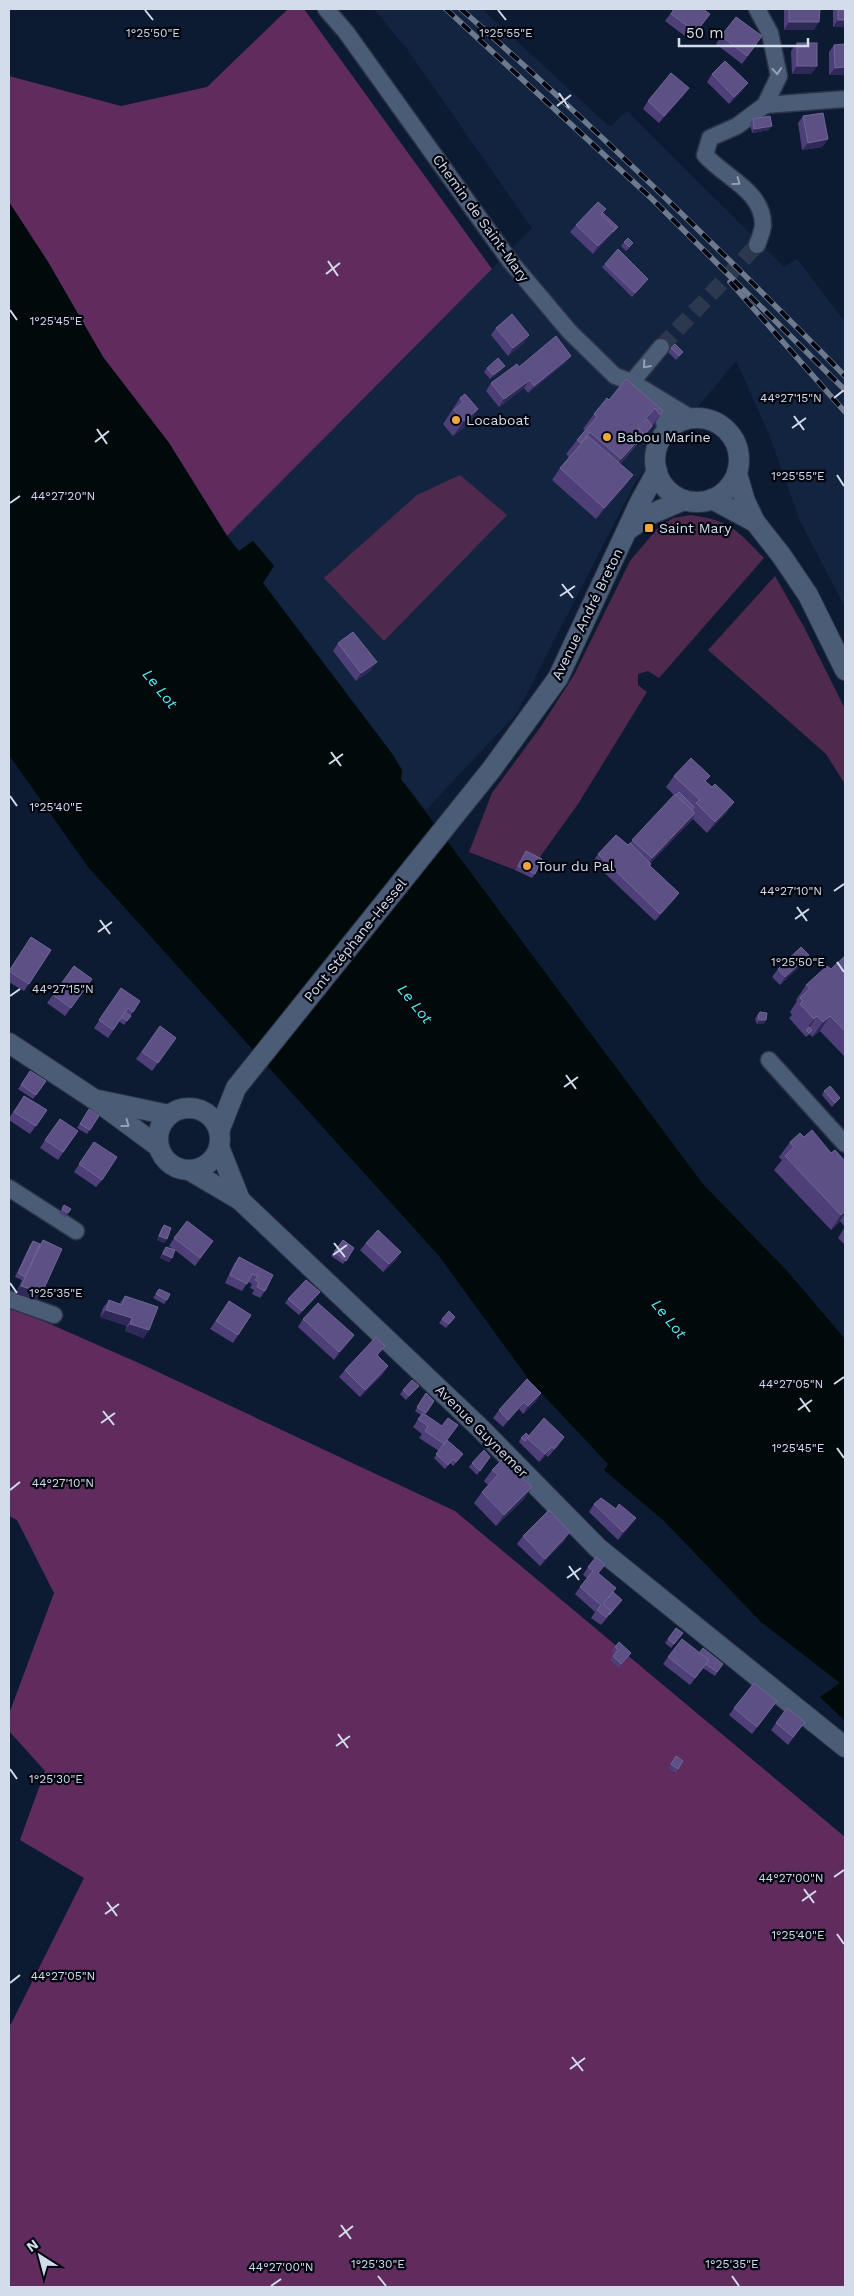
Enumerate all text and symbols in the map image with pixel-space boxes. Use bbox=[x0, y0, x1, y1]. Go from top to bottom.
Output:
scale bar bbox=[679, 15, 808, 47]
text: 50 m bbox=[686, 24, 723, 42]
text: 1°25'50"E bbox=[126, 26, 180, 40]
text: 1°25'55"E bbox=[479, 26, 533, 40]
one-way arrow bbox=[771, 67, 782, 75]
street label: Chemin de Saint-Mary bbox=[430, 151, 533, 285]
one-way arrow bbox=[731, 176, 741, 185]
text: 1°25'45"E bbox=[30, 314, 83, 328]
one-way arrow bbox=[643, 359, 652, 368]
text: 44°27'15"N bbox=[760, 391, 822, 405]
place label: Locaboat bbox=[466, 412, 529, 428]
marker: Locaboat bbox=[450, 414, 462, 426]
place label: Babou Marine bbox=[617, 429, 711, 445]
marker: Babou Marine bbox=[601, 431, 613, 443]
text: 1°25'55"E bbox=[771, 469, 825, 483]
text: 44°27'20"N bbox=[31, 489, 95, 503]
place label: Saint Mary bbox=[659, 520, 732, 536]
marker: Saint Mary bbox=[643, 522, 655, 534]
street label: Avenue André Breton bbox=[548, 546, 626, 682]
water label: Le Lot bbox=[139, 666, 182, 713]
text: 1°25'40"E bbox=[29, 800, 83, 814]
place label: Tour du Pal bbox=[537, 858, 615, 874]
marker: Tour du Pal bbox=[521, 860, 533, 872]
street label: Pont Stéphane-Hessel bbox=[300, 875, 410, 1005]
text: 44°27'10"N bbox=[760, 884, 822, 898]
text: 1°25'50"E bbox=[771, 955, 825, 969]
water label: Le Lot bbox=[394, 981, 437, 1028]
text: 44°27'15"N bbox=[32, 982, 94, 996]
one-way arrow bbox=[120, 1118, 129, 1126]
text: 1°25'35"E bbox=[29, 1286, 83, 1300]
water label: Le Lot bbox=[648, 1296, 691, 1343]
text: 44°27'05"N bbox=[759, 1377, 823, 1391]
street label: Avenue Guynemer bbox=[432, 1381, 532, 1481]
text: 1°25'45"E bbox=[772, 1441, 825, 1455]
text: 44°27'10"N bbox=[32, 1476, 94, 1490]
text: 1°25'30"E bbox=[29, 1772, 83, 1786]
text: 44°27'00"N bbox=[758, 1871, 824, 1885]
text: 1°25'40"E bbox=[771, 1928, 825, 1942]
text: 44°27'05"N bbox=[31, 1969, 95, 1983]
north arrow bbox=[15, 2231, 65, 2281]
text: N bbox=[23, 2236, 41, 2255]
text: 1°25'30"E bbox=[351, 2257, 405, 2271]
text: 1°25'35"E bbox=[705, 2257, 759, 2271]
text: 44°27'00"N bbox=[248, 2260, 314, 2274]

